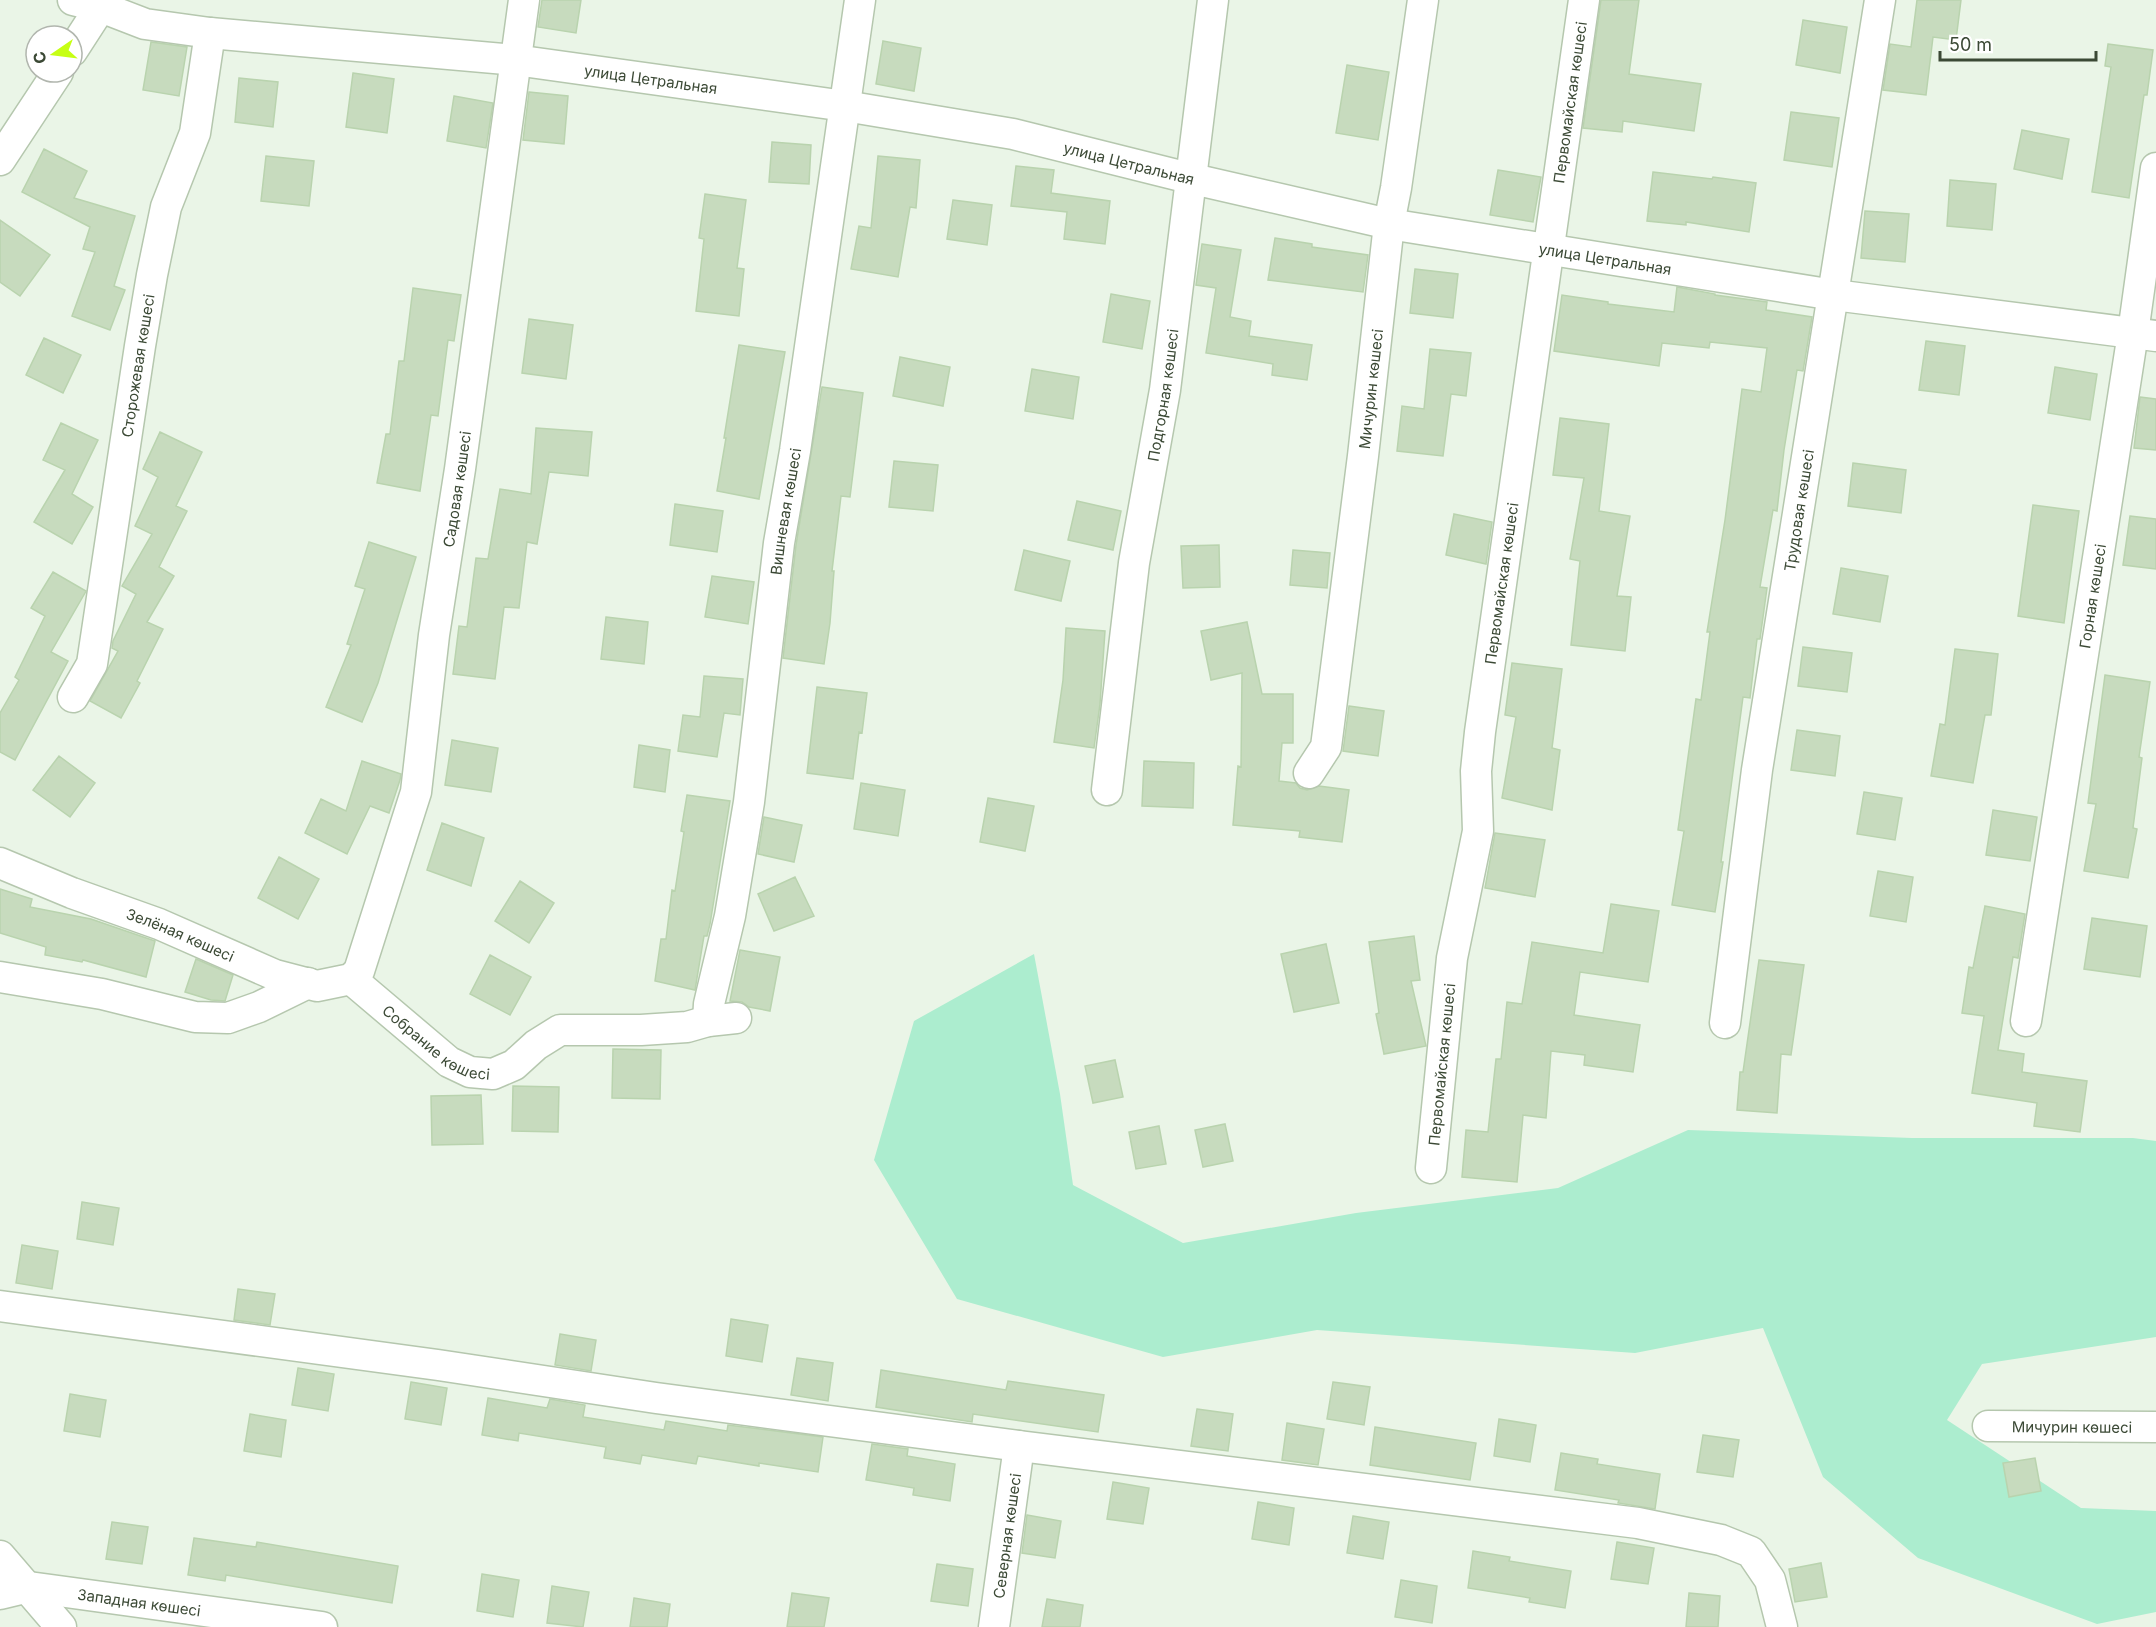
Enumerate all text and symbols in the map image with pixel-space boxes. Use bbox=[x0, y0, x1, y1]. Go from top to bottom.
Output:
street label: Первомайская көшесі bbox=[1549, 20, 1590, 184]
north arrow bbox=[24, 24, 84, 84]
scale bar bbox=[1940, 24, 2096, 62]
text: 50 m bbox=[1949, 34, 1992, 55]
text: С bbox=[28, 49, 51, 66]
street label: улица Цетральная bbox=[583, 60, 719, 98]
street label: улица Цетральная bbox=[1062, 138, 1196, 189]
street label: улица Цетральная bbox=[1538, 239, 1673, 278]
street label: Сторожевая көшесі bbox=[117, 292, 158, 438]
street label: Подгорная көшесі bbox=[1143, 328, 1182, 463]
street label: Мичурин көшесі bbox=[1354, 328, 1387, 450]
street label: Садовая көшесі bbox=[438, 430, 475, 549]
street label: Вишневая көшесі bbox=[766, 447, 805, 576]
street label: Трудовая көшесі bbox=[1779, 448, 1818, 573]
street label: Первомайская көшесі bbox=[1480, 501, 1522, 666]
street label: Горная көшесі bbox=[2075, 542, 2110, 650]
street label: Зелёная көшесі bbox=[124, 904, 237, 965]
street label: Первомайская көшесі bbox=[1424, 982, 1459, 1147]
street label: Собрание көшесі bbox=[379, 1000, 491, 1083]
street label: Мичурин көшесі bbox=[2012, 1417, 2132, 1436]
street label: Северная көшесі bbox=[989, 1472, 1025, 1600]
street label: Западная көшесі bbox=[76, 1584, 202, 1620]

